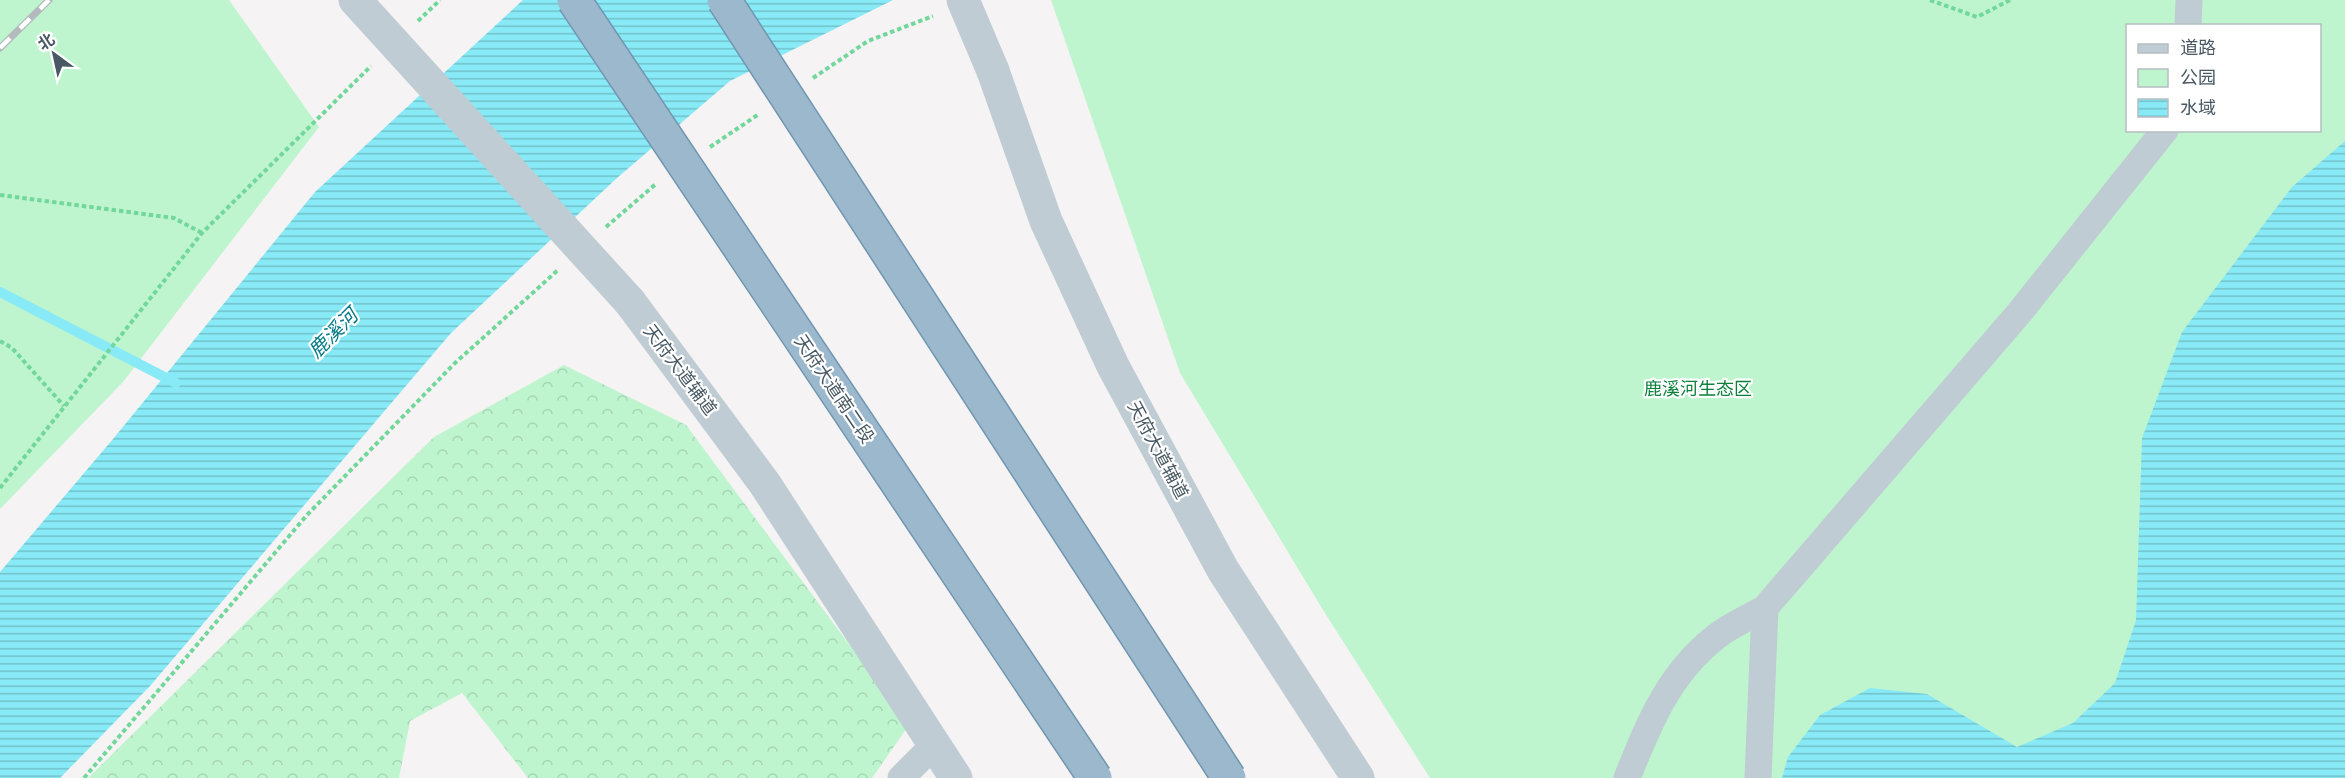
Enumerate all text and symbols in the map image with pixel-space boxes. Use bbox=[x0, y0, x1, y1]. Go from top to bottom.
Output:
north arrow bbox=[24, 24, 84, 84]
legend bbox=[2126, 24, 2321, 132]
text: 北 bbox=[34, 30, 58, 54]
text: 道路 bbox=[2180, 37, 2216, 59]
text: 公园 bbox=[2180, 67, 2216, 89]
text: 水域 bbox=[2180, 97, 2216, 119]
water label: 鹿溪河 bbox=[303, 300, 366, 363]
street label: 天府大道辅道 bbox=[639, 320, 721, 420]
street label: 天府大道南二段 bbox=[790, 331, 878, 447]
park label: 鹿溪河生态区 bbox=[1644, 378, 1752, 400]
street label: 天府大道辅道 bbox=[1123, 397, 1193, 503]

